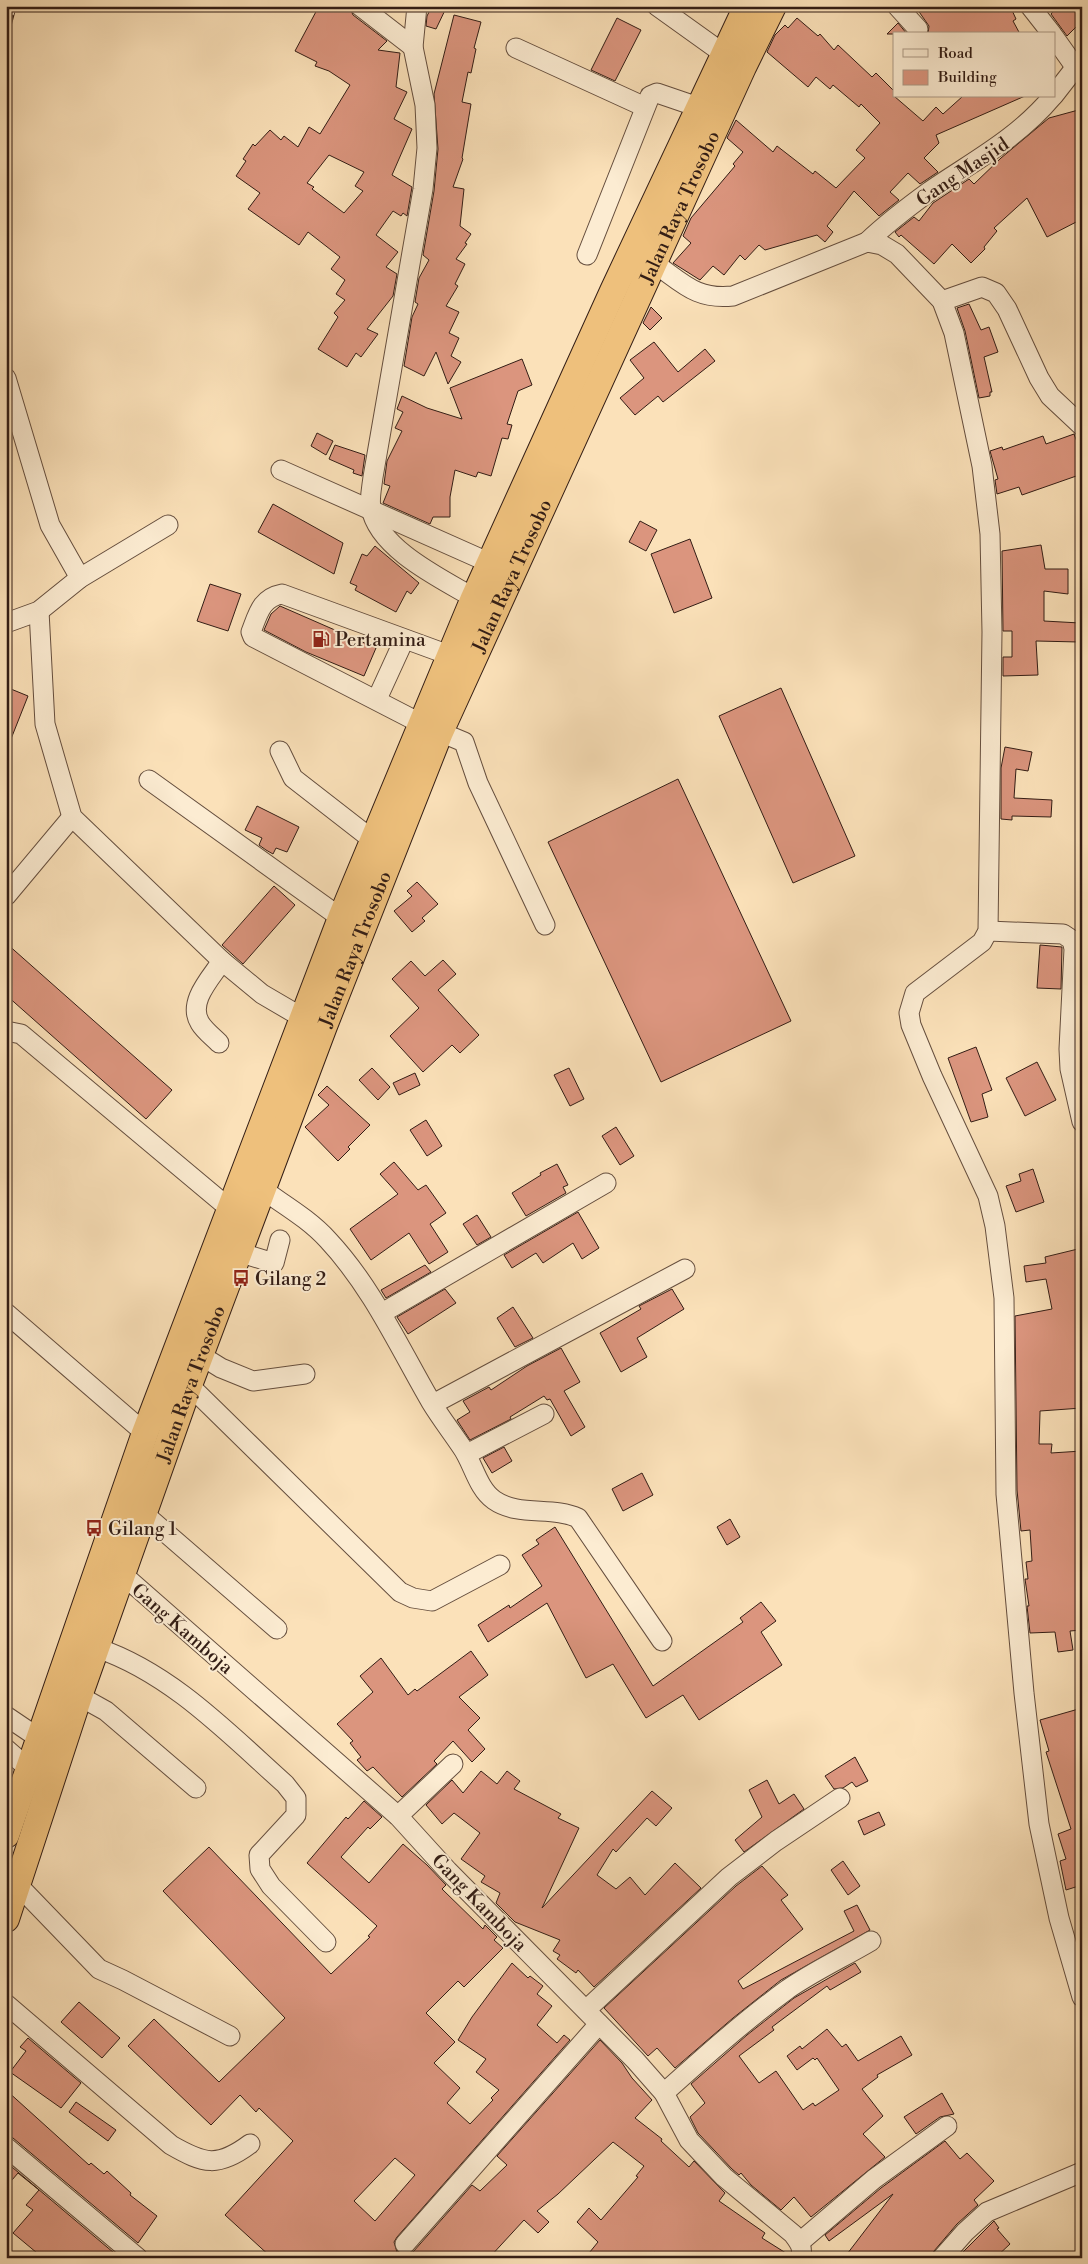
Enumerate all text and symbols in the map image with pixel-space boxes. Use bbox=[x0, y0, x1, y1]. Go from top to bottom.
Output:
legend bbox=[893, 32, 1056, 98]
text: Road bbox=[938, 44, 973, 63]
text: Building bbox=[937, 68, 997, 87]
street label: Jalan Raya Trosobo bbox=[634, 127, 725, 289]
street label: Gang Masjid bbox=[912, 132, 1014, 212]
street label: Jalan Raya Trosobo bbox=[466, 496, 557, 657]
place label: Pertamina bbox=[335, 628, 426, 652]
fuel station icon: Pertamina bbox=[311, 629, 331, 649]
street label: Jalan Raya Trosobo bbox=[313, 868, 397, 1032]
place label: Gilang 2 bbox=[255, 1267, 326, 1291]
bus stop icon: Gilang 2 bbox=[231, 1268, 251, 1288]
street label: Jalan Raya Trosobo bbox=[151, 1302, 231, 1467]
place label: Gilang 1 bbox=[108, 1517, 177, 1541]
bus stop icon: Gilang 1 bbox=[84, 1518, 104, 1538]
street label: Gang Kamboja bbox=[127, 1578, 238, 1680]
street label: Gang Kamboja bbox=[427, 1849, 532, 1957]

